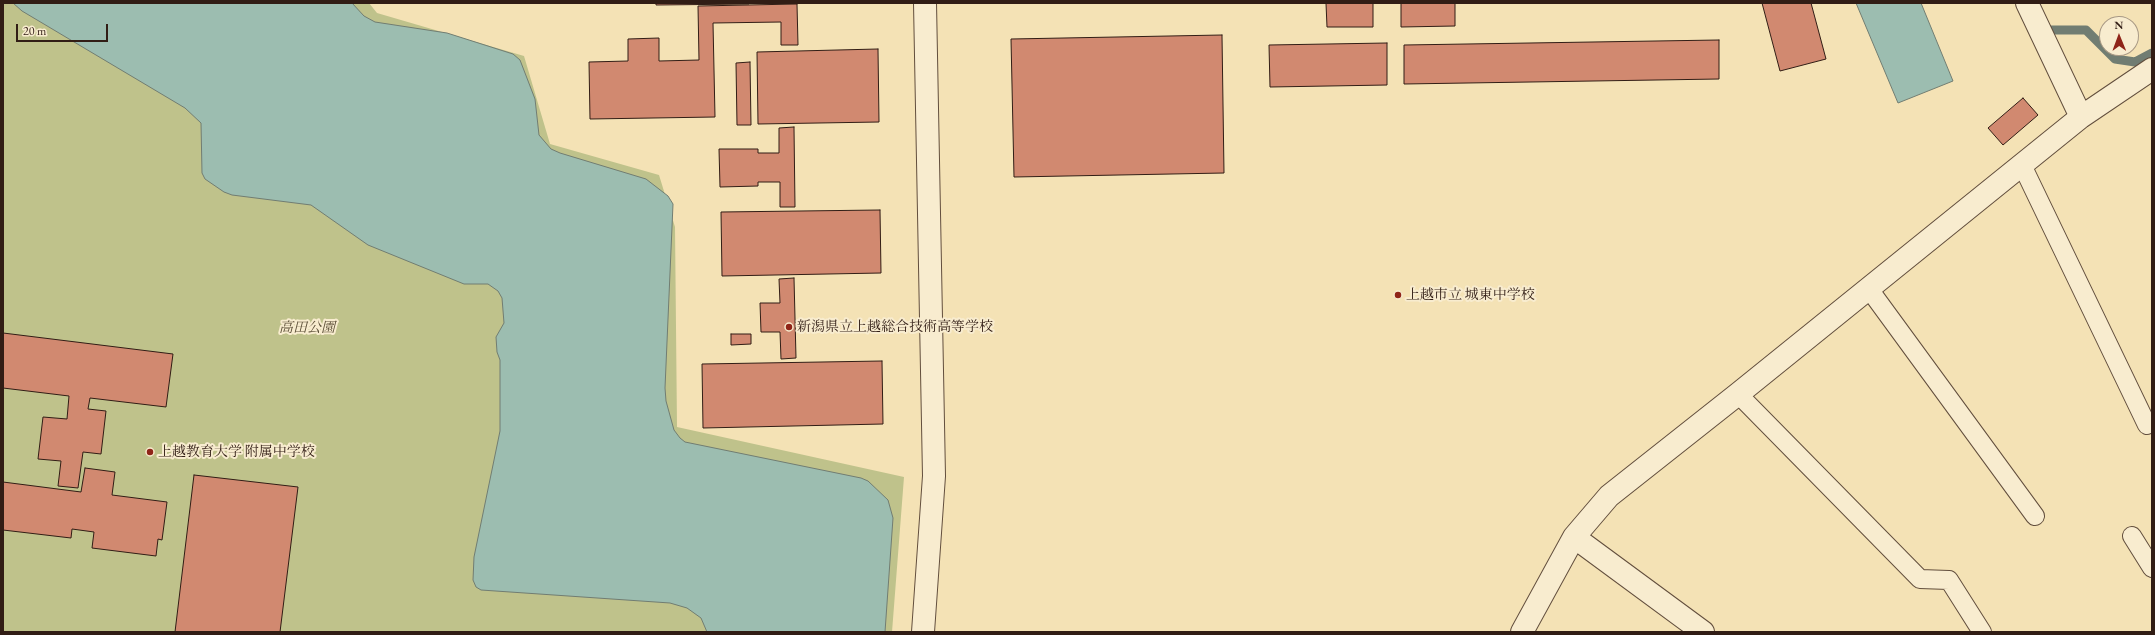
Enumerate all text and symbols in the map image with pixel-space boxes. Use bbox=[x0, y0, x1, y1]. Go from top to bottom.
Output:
scale bar bbox=[18, 16, 110, 42]
north arrow bbox=[2099, 16, 2139, 56]
text: N bbox=[2114, 18, 2123, 32]
text: 20 m bbox=[23, 23, 46, 39]
place label: 上越市立 城東中学校 bbox=[1406, 287, 1535, 303]
marker: 上越市立 城東中学校 bbox=[1393, 290, 1403, 300]
place label: 新潟県立上越総合技術高等学校 bbox=[797, 319, 993, 335]
park label: 高田公園 bbox=[279, 320, 335, 336]
marker: 新潟県立上越総合技術高等学校 bbox=[784, 322, 794, 332]
place label: 上越教育大学 附属中学校 bbox=[158, 444, 315, 460]
marker: 上越教育大学 附属中学校 bbox=[145, 447, 155, 457]

